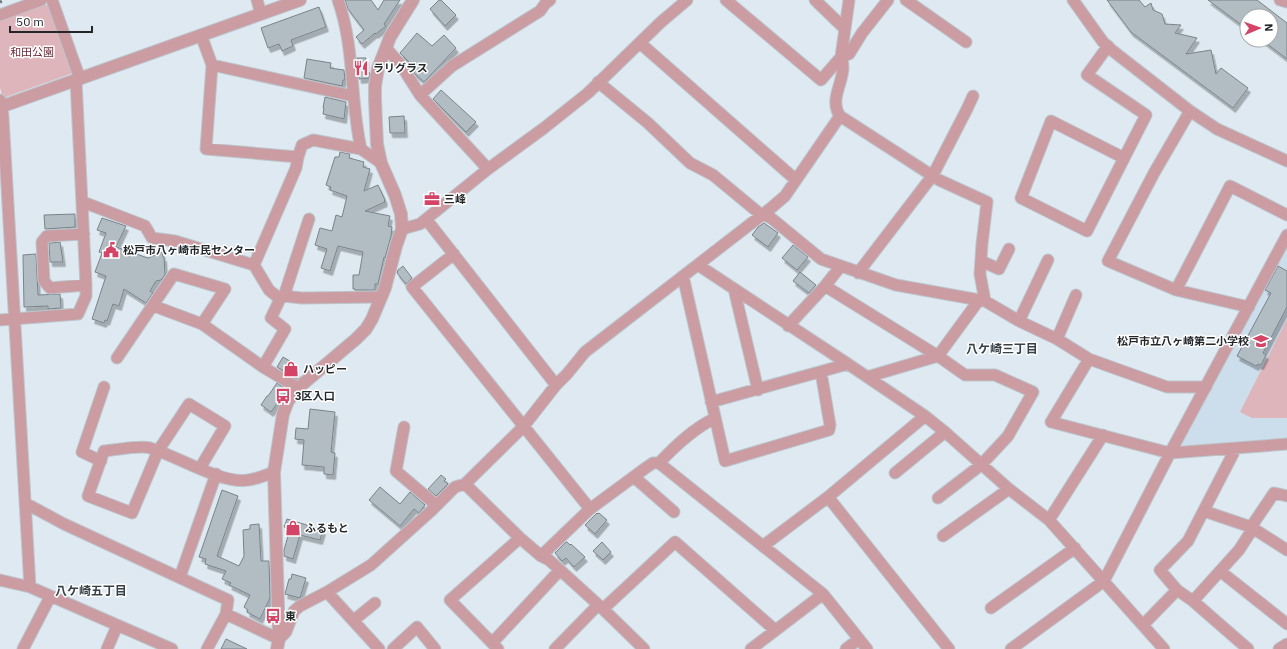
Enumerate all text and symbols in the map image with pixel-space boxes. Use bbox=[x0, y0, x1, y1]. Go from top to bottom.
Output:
scale bar bbox=[10, 8, 92, 34]
north arrow bbox=[1239, 8, 1279, 48]
text: 50 m bbox=[16, 14, 44, 29]
text: N bbox=[1262, 23, 1276, 32]
park label: 和田公園 bbox=[10, 45, 54, 59]
restaurant icon: ラリグラス bbox=[352, 59, 370, 77]
place label: ラリグラス bbox=[373, 61, 428, 75]
office icon: 三峰 bbox=[423, 190, 441, 208]
place label: 三峰 bbox=[444, 192, 466, 206]
public building icon: 松戸市八ヶ崎市民センター bbox=[102, 241, 120, 259]
place label: 松戸市八ヶ崎市民センター bbox=[123, 243, 255, 257]
school or university icon: 松戸市立八ヶ崎第二小学校 bbox=[1252, 332, 1270, 350]
place label: 松戸市立八ヶ崎第二小学校 bbox=[1117, 334, 1249, 348]
district label: 八ケ崎三丁目 bbox=[966, 341, 1038, 356]
shop icon: ハッピー bbox=[282, 360, 300, 378]
place label: ハッピー bbox=[303, 362, 347, 376]
bus stop icon: 3区入口 bbox=[274, 387, 292, 405]
place label: 3区入口 bbox=[295, 389, 335, 403]
shop icon: ふるもと bbox=[284, 519, 302, 537]
place label: ふるもと bbox=[305, 521, 349, 535]
district label: 八ケ崎五丁目 bbox=[55, 583, 127, 598]
bus stop icon: 東 bbox=[264, 607, 282, 625]
place label: 東 bbox=[285, 609, 296, 623]

